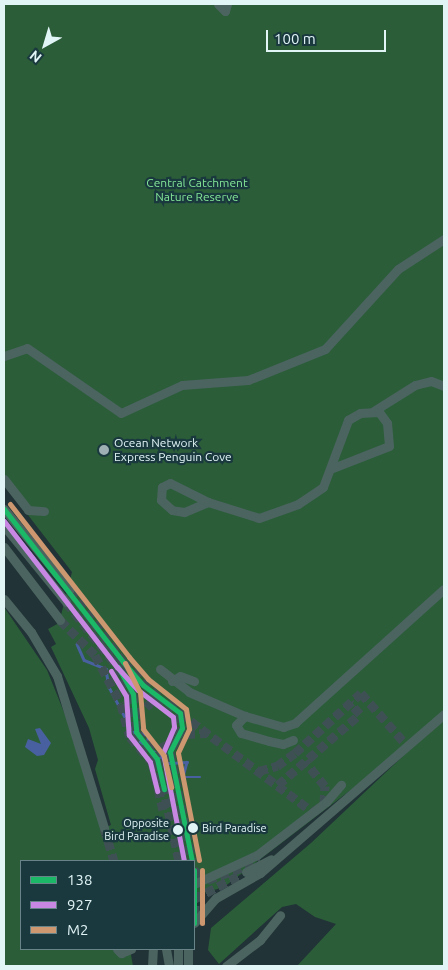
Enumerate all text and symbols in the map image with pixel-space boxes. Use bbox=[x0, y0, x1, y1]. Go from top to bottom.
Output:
north arrow bbox=[20, 20, 70, 70]
scale bar bbox=[268, 20, 388, 52]
text: 100 m bbox=[274, 30, 316, 47]
text: N bbox=[26, 47, 45, 66]
park label: Central Catchment Nature Reserve bbox=[146, 176, 248, 204]
place label: Ocean Network Express Penguin Cove bbox=[114, 436, 232, 464]
marker: Ocean Network Express Penguin Cove bbox=[98, 444, 110, 456]
place label: Opposite Bird Paradise bbox=[104, 817, 169, 843]
place label: Bird Paradise bbox=[202, 821, 267, 835]
marker: Bird Paradise bbox=[188, 823, 198, 833]
marker: Opposite Bird Paradise bbox=[173, 825, 183, 835]
legend bbox=[20, 860, 195, 950]
text: 138 bbox=[67, 871, 92, 888]
text: 927 bbox=[67, 896, 92, 913]
text: M2 bbox=[67, 921, 89, 938]

